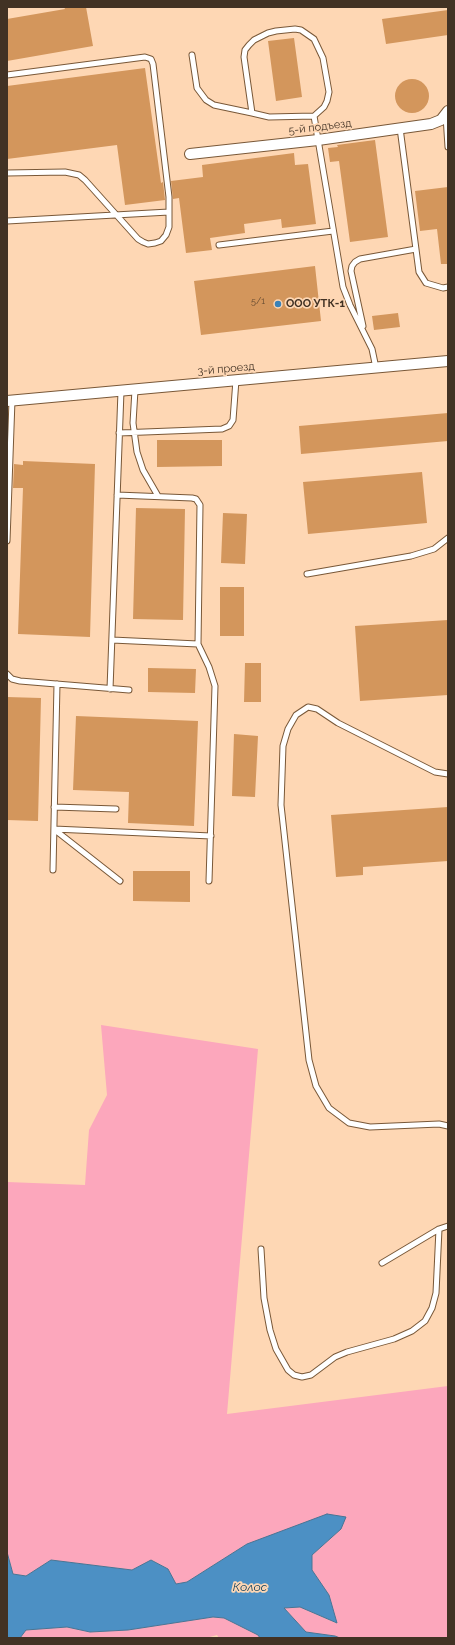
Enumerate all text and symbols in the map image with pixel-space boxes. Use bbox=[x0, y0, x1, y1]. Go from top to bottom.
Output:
street label: 5-й подъезд bbox=[288, 117, 352, 137]
house number: 5/1 bbox=[251, 296, 265, 306]
place label: ООО УТК-1 bbox=[286, 297, 345, 311]
marker: ООО УТК-1 bbox=[273, 299, 283, 309]
street label: 3-й проезд bbox=[197, 360, 255, 378]
water label: Колос bbox=[233, 1580, 267, 1594]

